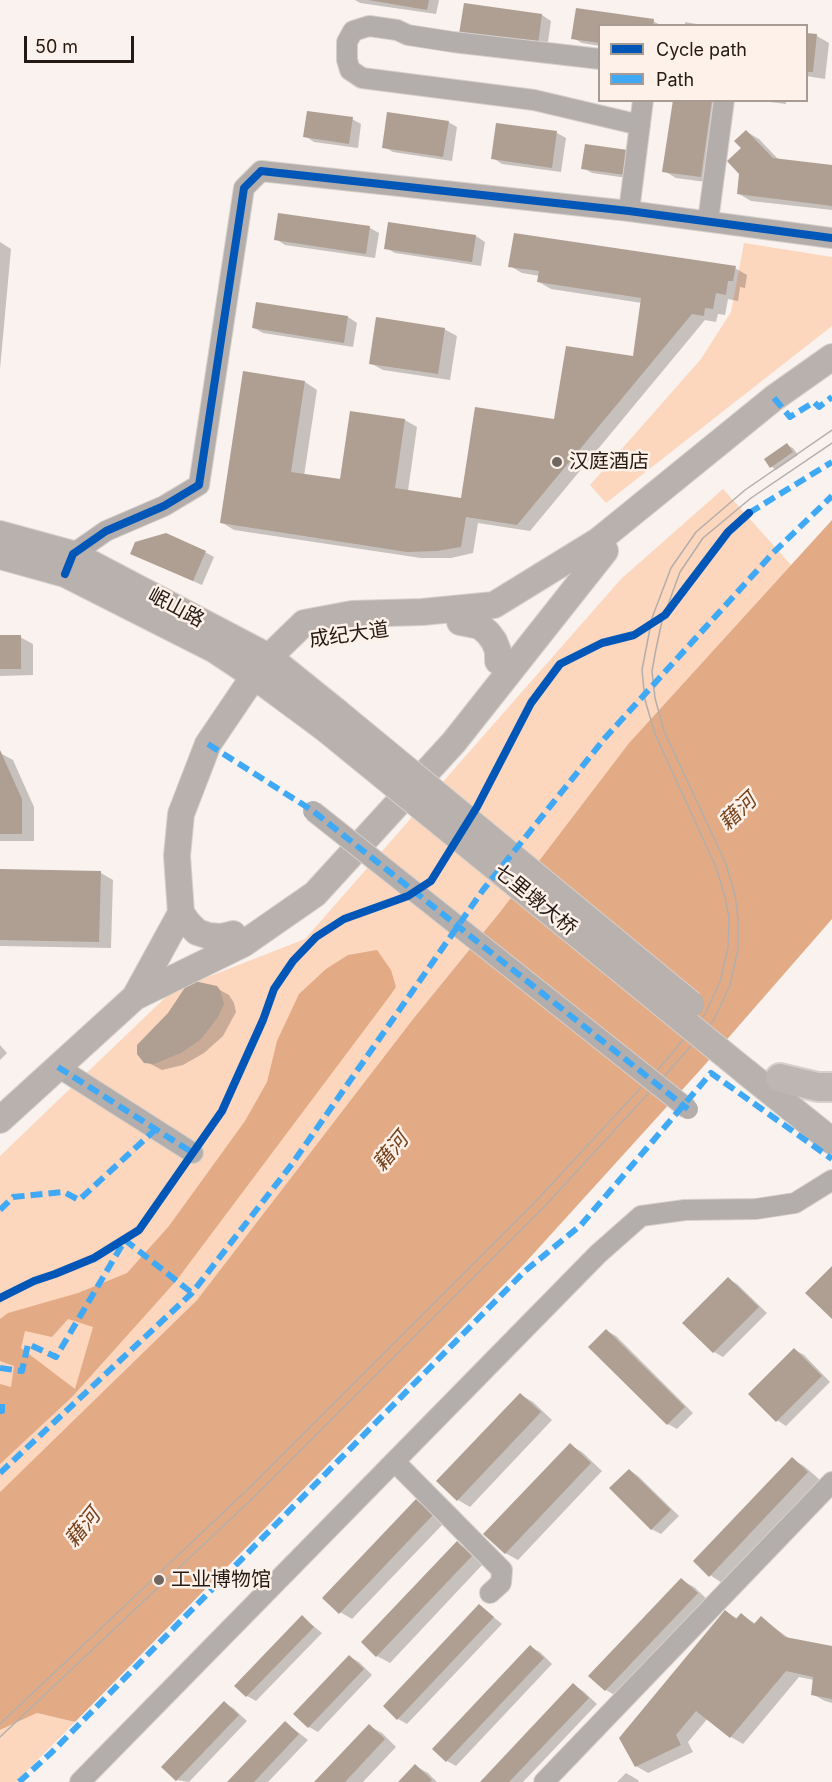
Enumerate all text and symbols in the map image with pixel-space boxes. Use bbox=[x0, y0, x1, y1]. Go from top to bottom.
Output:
scale bar bbox=[27, 24, 136, 62]
legend bbox=[598, 24, 808, 102]
text: 50 m bbox=[35, 36, 78, 57]
text: Cycle path bbox=[656, 39, 747, 60]
text: Path bbox=[656, 69, 694, 90]
place label: 汉庭酒店 bbox=[569, 450, 649, 474]
marker: 汉庭酒店 bbox=[550, 455, 564, 469]
street label: 岷山路 bbox=[144, 583, 208, 633]
street label: 成纪大道 bbox=[308, 618, 390, 652]
water label: 藉河 bbox=[714, 788, 762, 836]
street label: 七里墩大桥 bbox=[489, 859, 581, 941]
water label: 藉河 bbox=[368, 1128, 414, 1176]
water label: 藉河 bbox=[60, 1504, 106, 1552]
place label: 工业博物馆 bbox=[171, 1568, 271, 1592]
marker: 工业博物馆 bbox=[152, 1573, 166, 1587]

